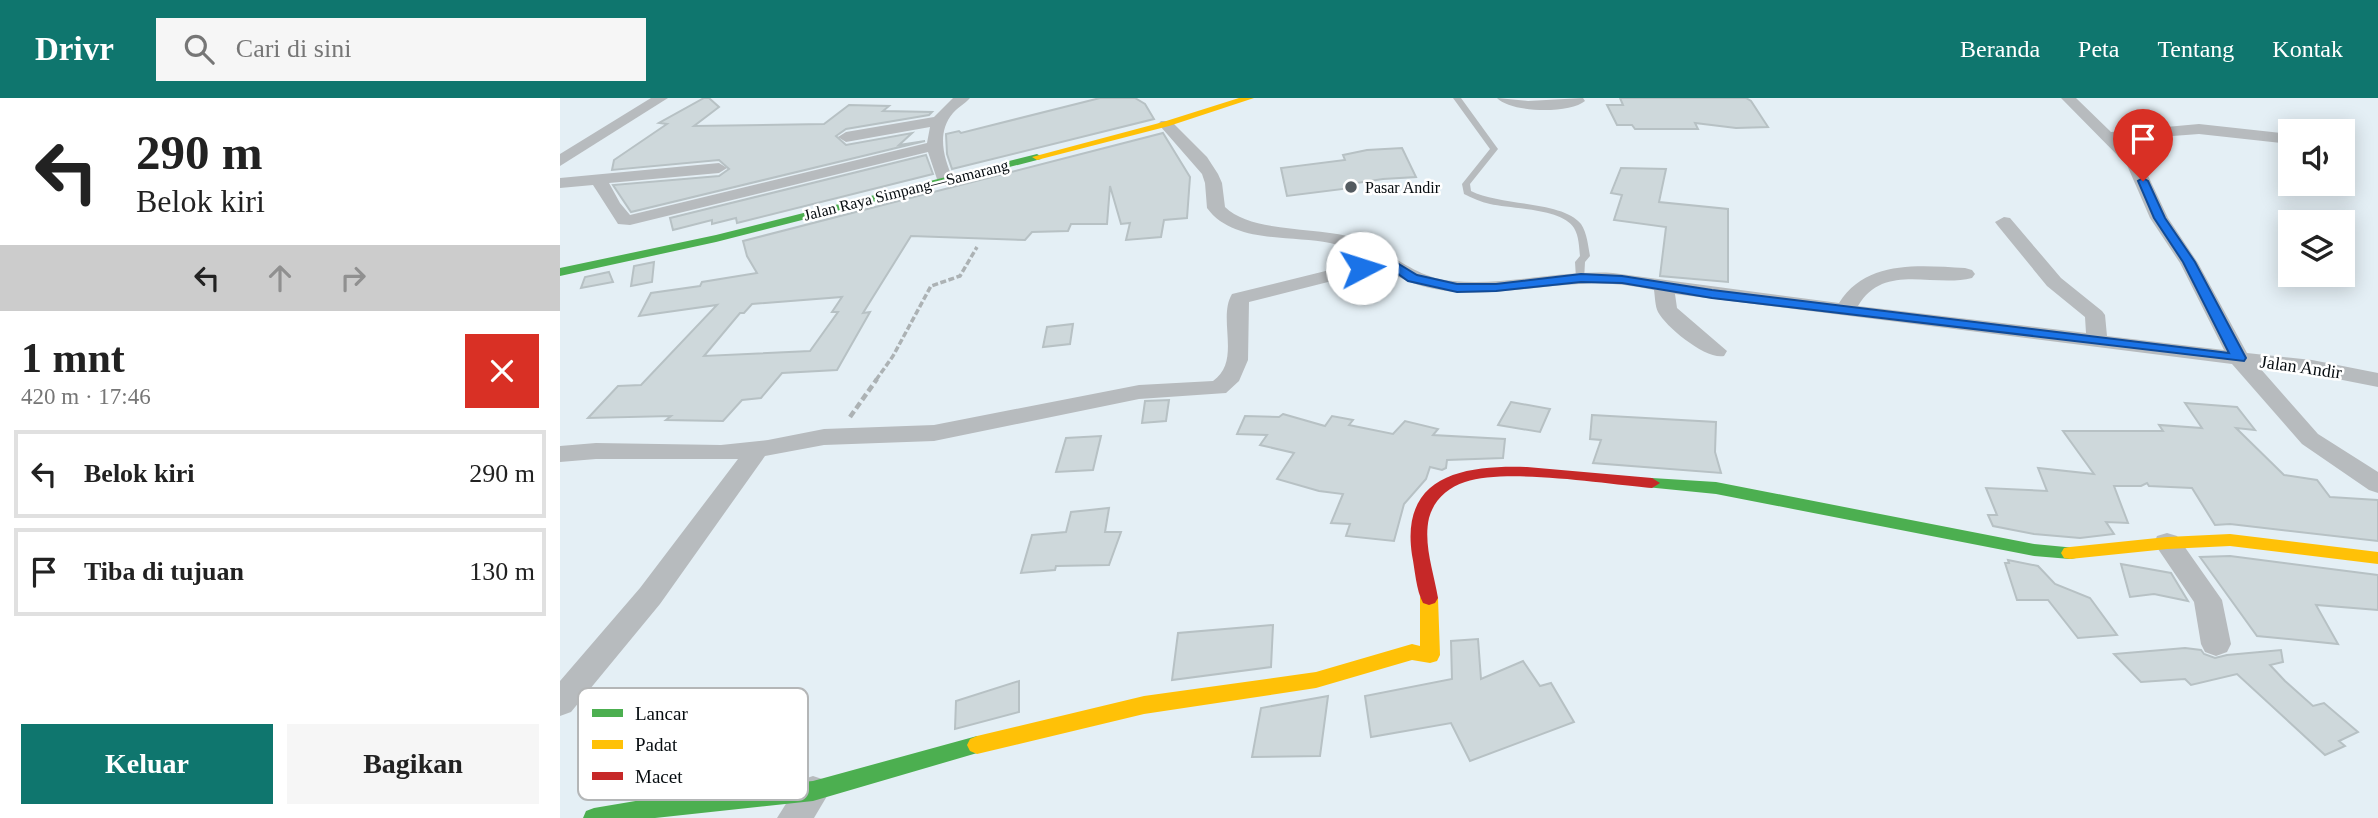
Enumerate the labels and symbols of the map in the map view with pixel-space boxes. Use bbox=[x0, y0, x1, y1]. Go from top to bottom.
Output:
pin bbox=[2113, 109, 2173, 181]
street label: Jalan Raya Simpang—Samarang bbox=[802, 156, 1010, 225]
marker: Pasar Andir bbox=[1343, 179, 1359, 195]
place label: Pasar Andir bbox=[1365, 179, 1441, 196]
position arrow bbox=[1325, 231, 1399, 305]
street label: Jalan Andir bbox=[2259, 351, 2343, 383]
legend bbox=[578, 688, 808, 800]
text: Lancar bbox=[635, 703, 688, 724]
text: Padat bbox=[635, 734, 678, 755]
text: Macet bbox=[635, 766, 683, 787]

